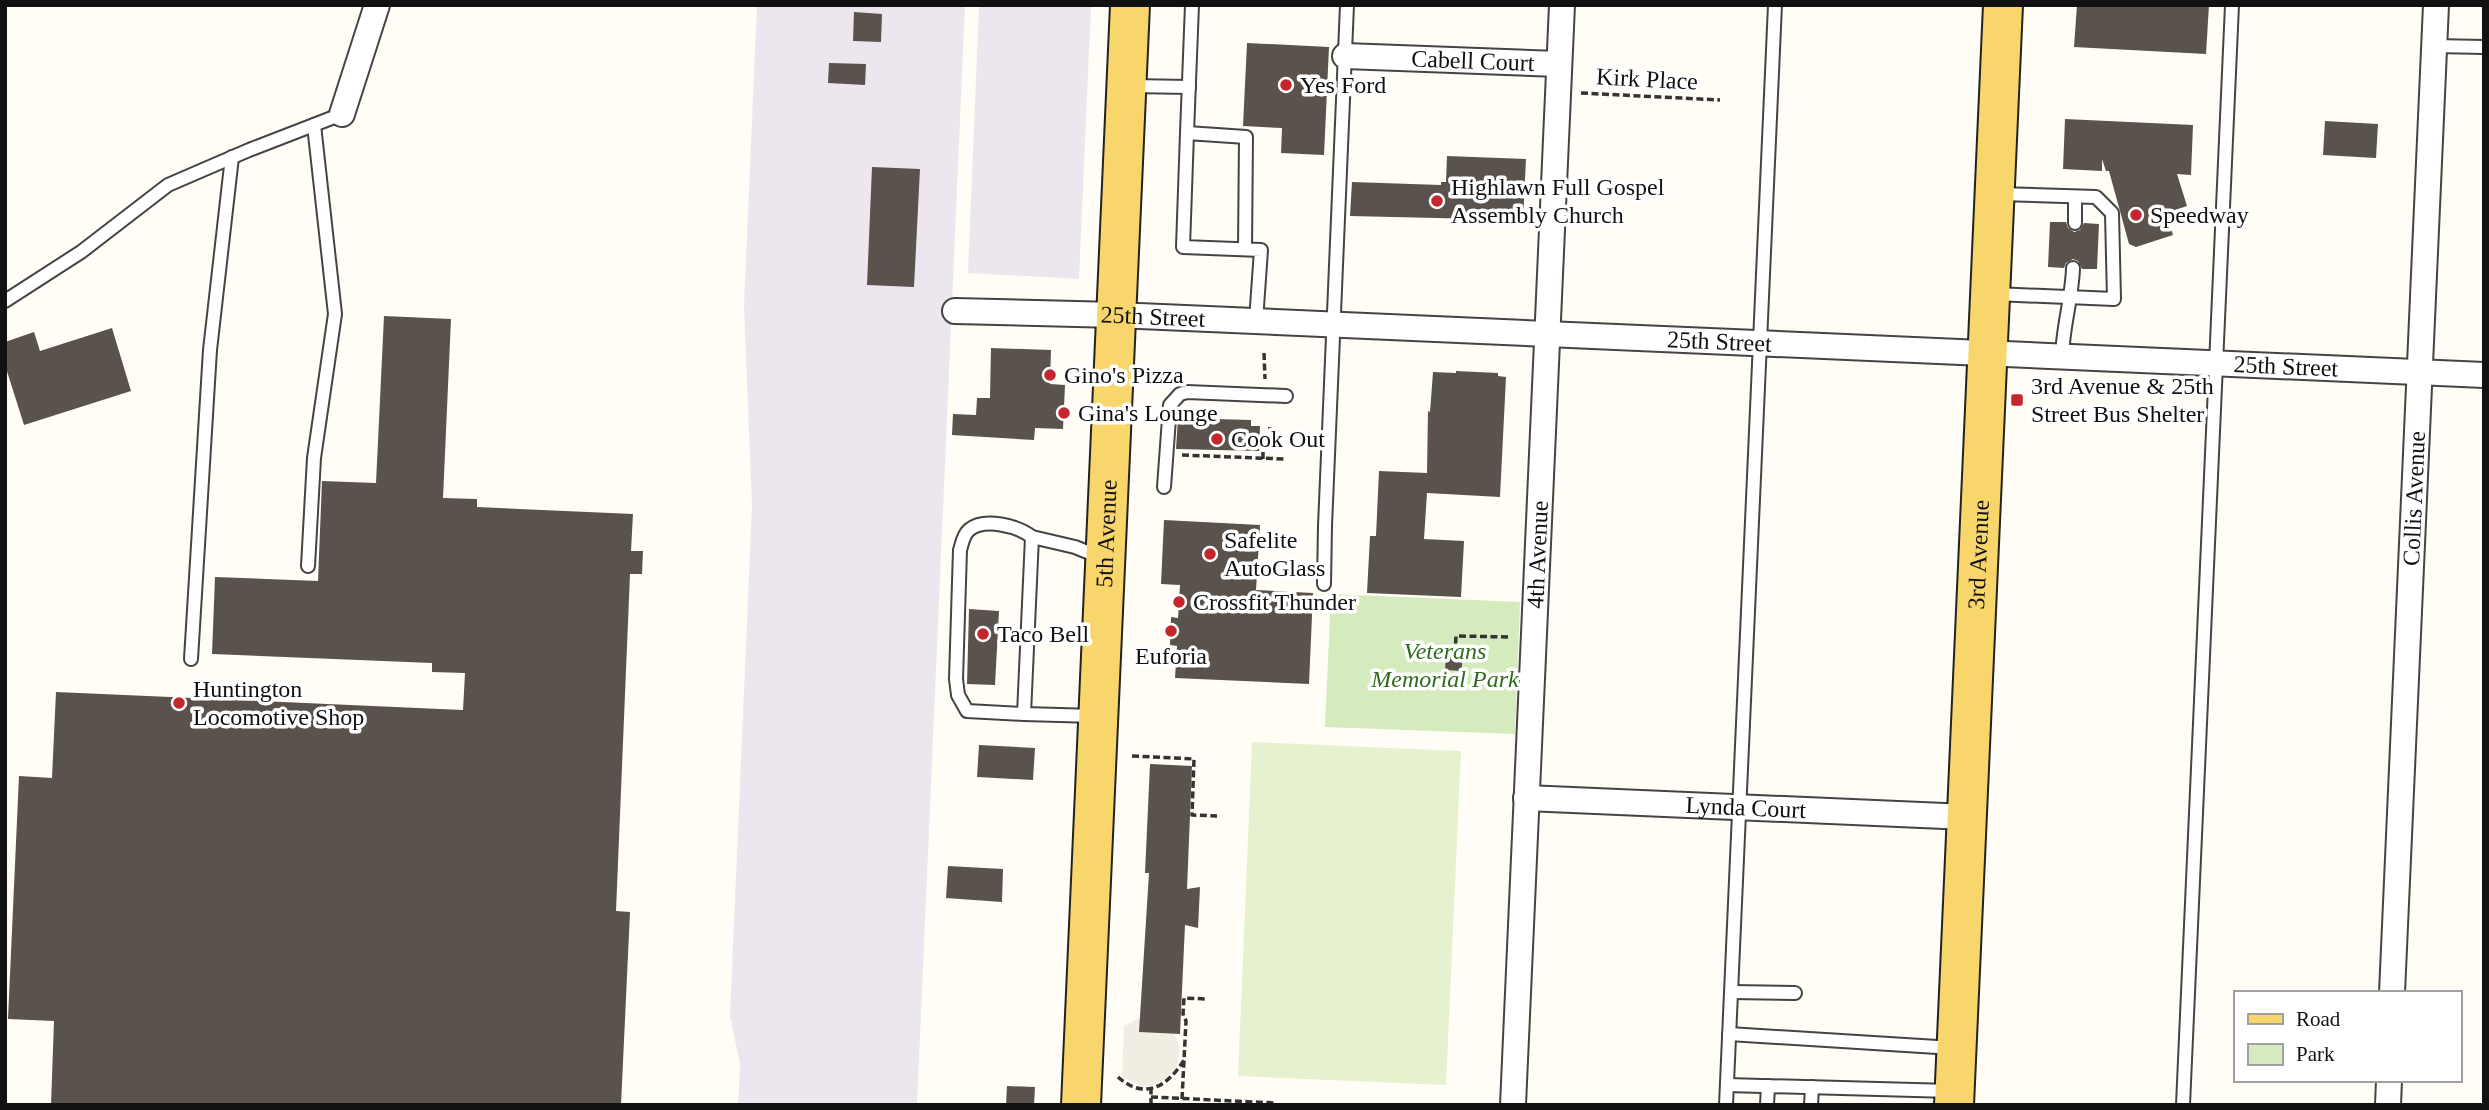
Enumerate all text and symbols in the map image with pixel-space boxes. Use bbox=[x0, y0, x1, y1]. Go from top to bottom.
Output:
street label: Cabell Court bbox=[1411, 45, 1535, 76]
street label: Kirk Place bbox=[1595, 63, 1699, 95]
place label: Yes Ford bbox=[1300, 72, 1386, 98]
marker: Yes Ford bbox=[1278, 77, 1294, 93]
place label: Highlawn Full Gospel Assembly Church bbox=[1451, 174, 1665, 228]
marker: Highlawn Full Gospel Assembly Church bbox=[1429, 193, 1445, 209]
place label: Speedway bbox=[2150, 202, 2249, 228]
marker: Speedway bbox=[2128, 207, 2144, 223]
street label: 25th Street bbox=[1100, 302, 1206, 332]
street label: 25th Street bbox=[1667, 326, 1773, 357]
street label: 25th Street bbox=[2233, 351, 2339, 382]
place label: Gino's Pizza bbox=[1064, 362, 1184, 388]
marker: Gino's Pizza bbox=[1042, 367, 1058, 383]
place label: 3rd Avenue & 25th Street Bus Shelter bbox=[2031, 373, 2214, 427]
marker: 3rd Avenue & 25th Street Bus Shelter bbox=[2009, 392, 2025, 408]
place label: Gina's Lounge bbox=[1078, 400, 1218, 426]
marker: Gina's Lounge bbox=[1056, 405, 1072, 421]
place label: Cook Out bbox=[1231, 426, 1325, 452]
marker: Cook Out bbox=[1209, 431, 1225, 447]
street label: Collis Avenue bbox=[2398, 431, 2430, 566]
street label: 5th Avenue bbox=[1091, 479, 1122, 588]
street label: 3rd Avenue bbox=[1963, 499, 1994, 610]
street label: 4th Avenue bbox=[1522, 500, 1553, 609]
place label: Safelite AutoGlass bbox=[1224, 527, 1325, 581]
marker: Safelite AutoGlass bbox=[1202, 546, 1218, 562]
place label: Crossfit Thunder bbox=[1193, 589, 1356, 615]
marker: Crossfit Thunder bbox=[1171, 594, 1187, 610]
place label: Taco Bell bbox=[997, 621, 1090, 647]
marker: Euforia bbox=[1163, 623, 1179, 639]
marker: Taco Bell bbox=[975, 626, 991, 642]
park label: Veterans Memorial Park bbox=[1370, 638, 1519, 692]
place label: Euforia bbox=[1135, 643, 1207, 669]
place label: Huntington Locomotive Shop bbox=[193, 676, 364, 730]
marker: Huntington Locomotive Shop bbox=[171, 695, 187, 711]
street label: Lynda Court bbox=[1685, 792, 1807, 823]
legend bbox=[2234, 991, 2461, 1082]
text: Road bbox=[2296, 1007, 2341, 1031]
text: Park bbox=[2296, 1042, 2335, 1066]

